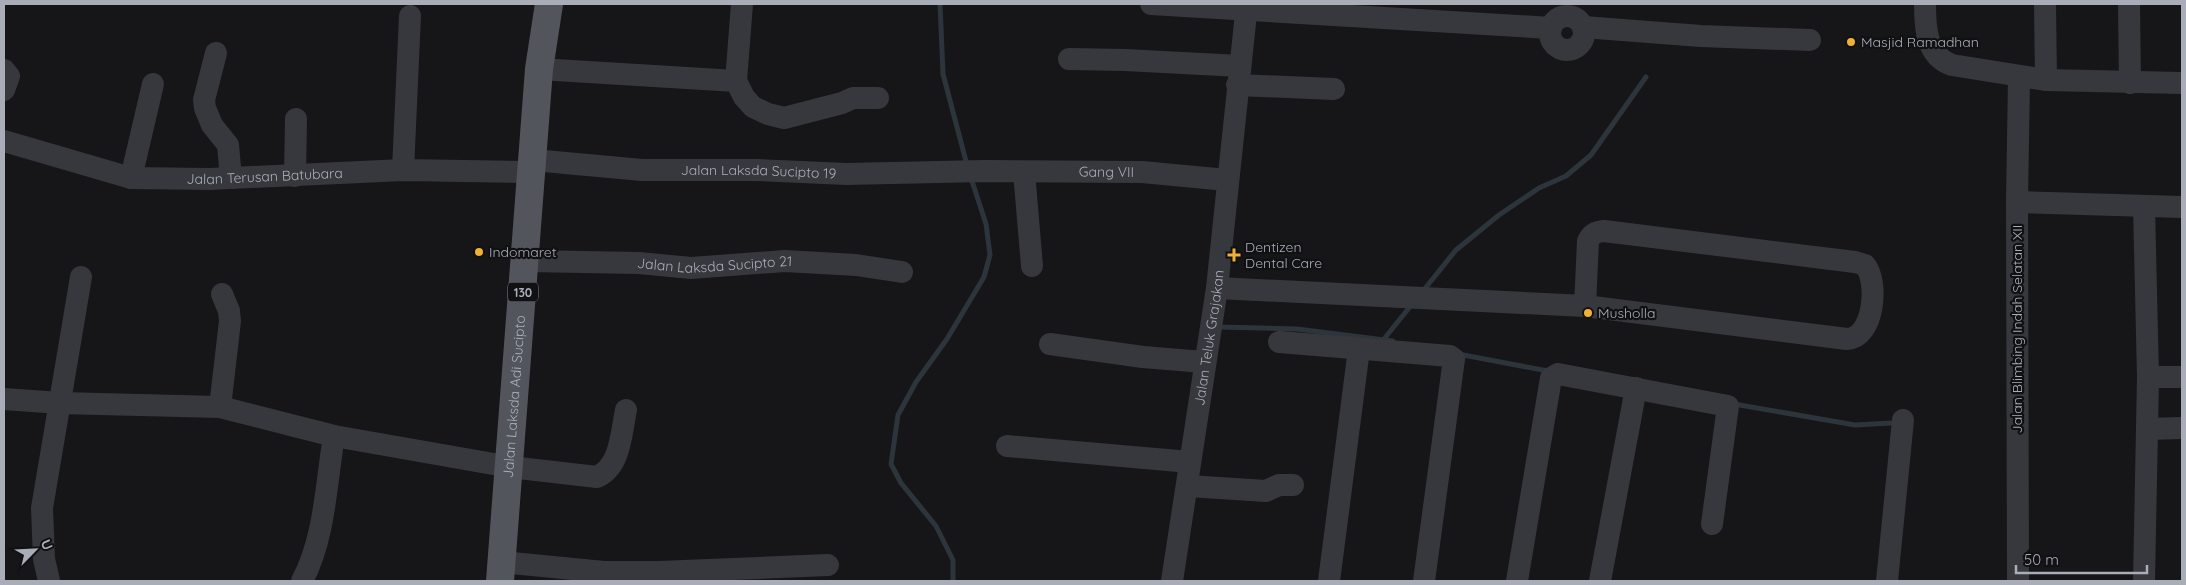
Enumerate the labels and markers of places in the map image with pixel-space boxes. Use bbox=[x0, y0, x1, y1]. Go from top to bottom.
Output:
place label: Masjid Ramadhan bbox=[1861, 33, 1979, 51]
marker: Masjid Ramadhan bbox=[1845, 36, 1857, 48]
place label: Dentizen Dental Care bbox=[1245, 238, 1322, 272]
place label: Indomaret bbox=[489, 243, 557, 261]
marker: Indomaret bbox=[473, 246, 485, 258]
marker: Dentizen Dental Care bbox=[1227, 248, 1241, 262]
place label: Musholla bbox=[1598, 304, 1655, 322]
marker: Musholla bbox=[1582, 307, 1594, 319]

